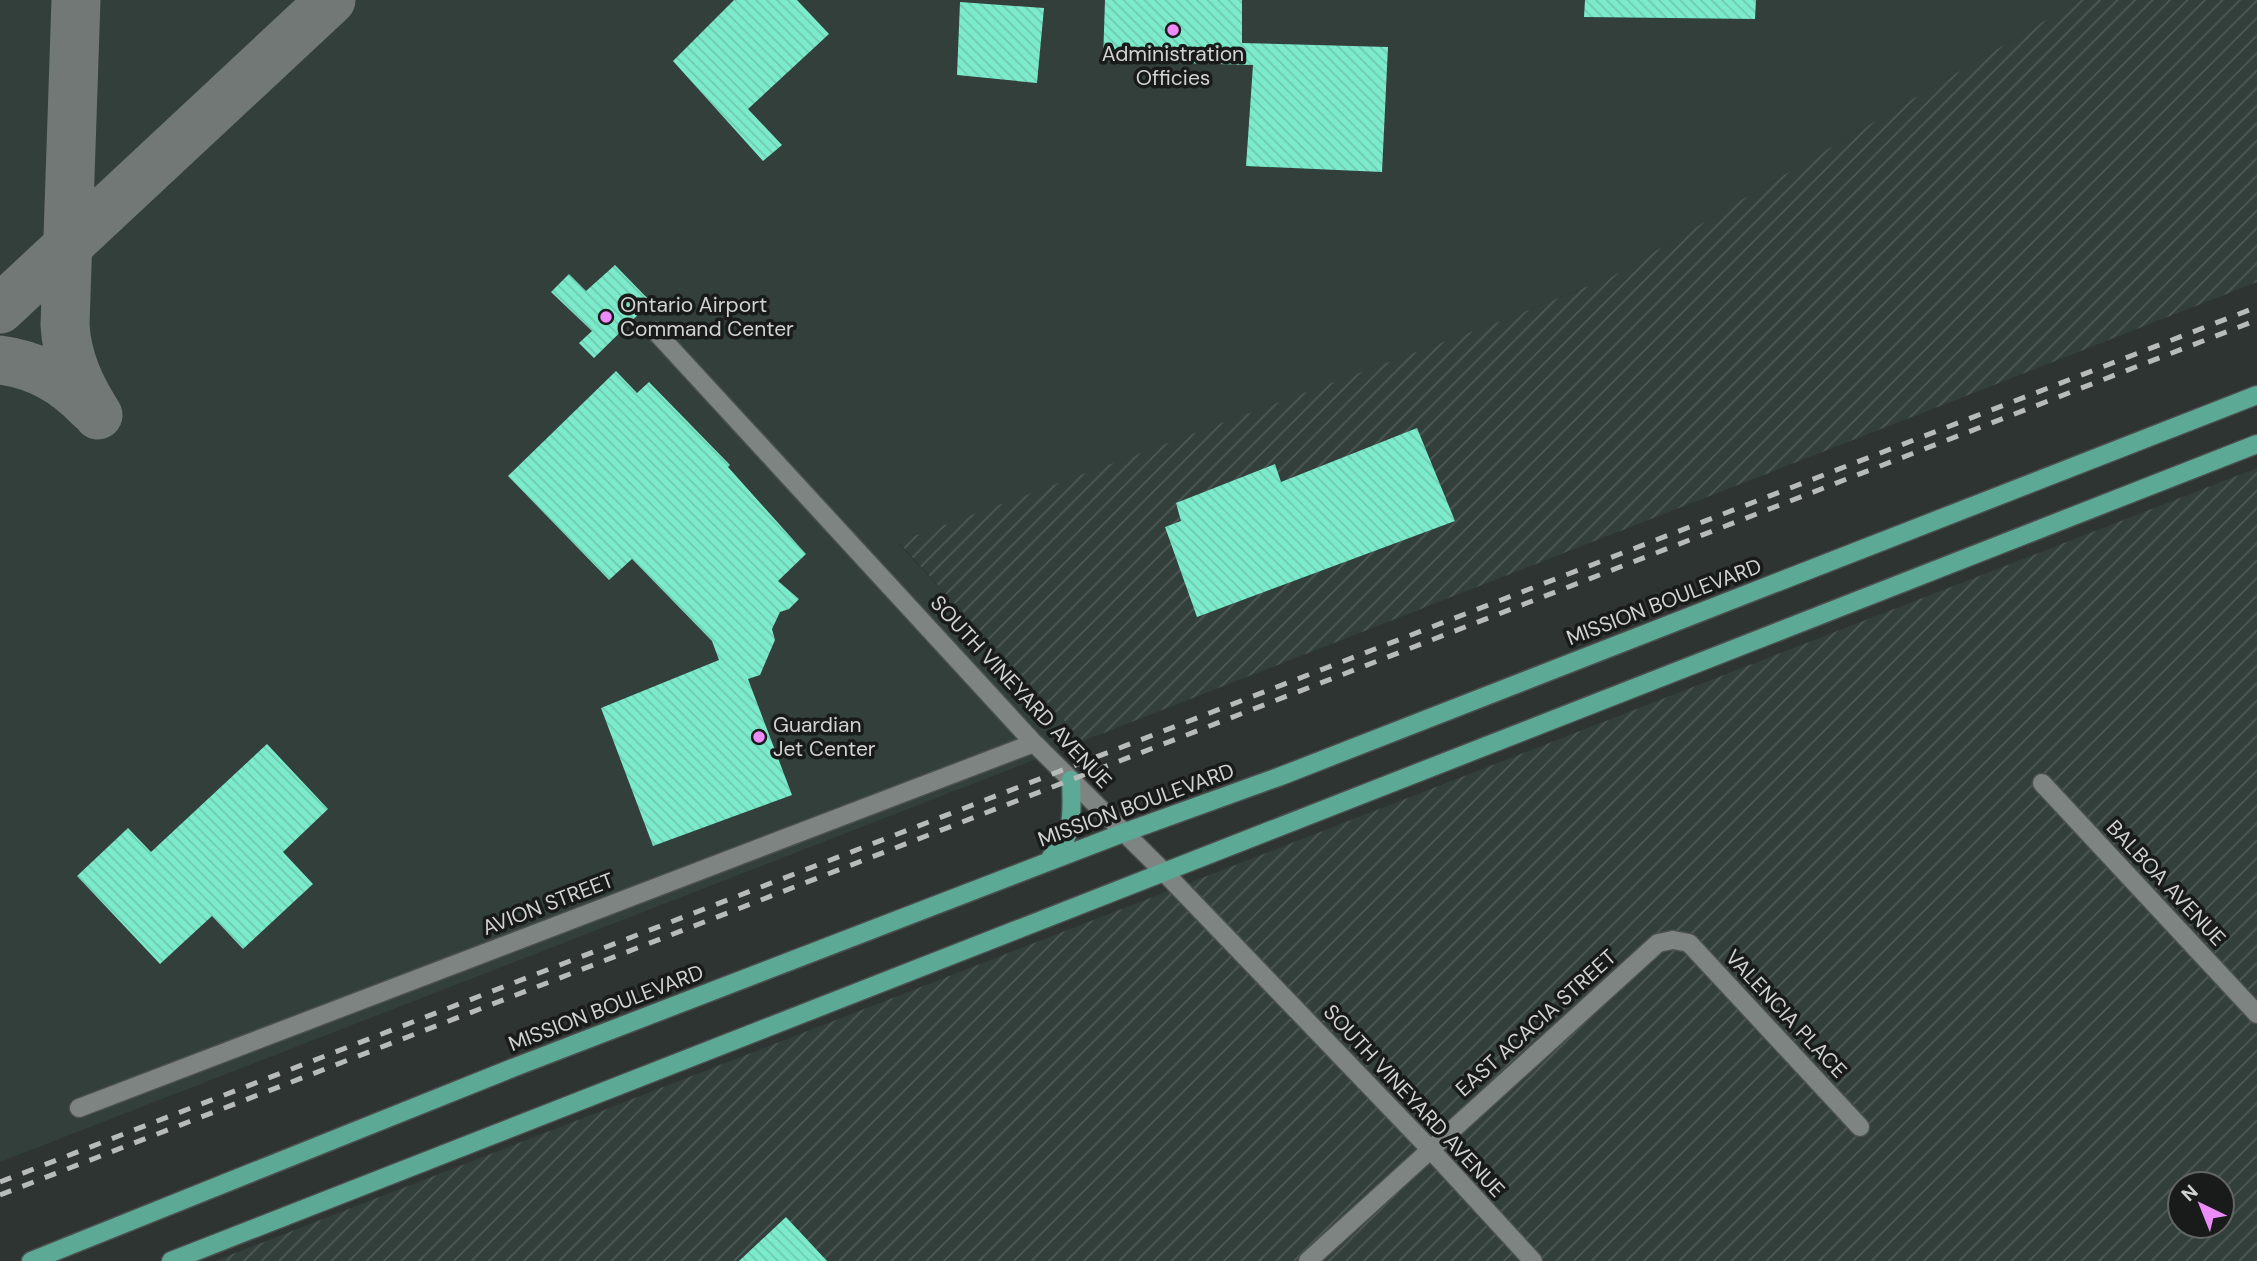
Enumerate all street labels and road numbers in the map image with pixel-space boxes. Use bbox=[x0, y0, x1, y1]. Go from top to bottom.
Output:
street label: MISSION BOULEVARD bbox=[1563, 552, 1765, 652]
street label: SOUTH VINEYARD AVENUE bbox=[924, 589, 1118, 795]
street label: MISSION BOULEVARD bbox=[1034, 756, 1238, 854]
street label: BALBOA AVENUE bbox=[2100, 814, 2232, 952]
street label: AVION STREET bbox=[478, 866, 618, 942]
street label: EAST ACACIA STREET bbox=[1450, 943, 1622, 1103]
street label: VALENCIA PLACE bbox=[1719, 944, 1853, 1084]
street label: MISSION BOULEVARD bbox=[505, 958, 707, 1058]
street label: SOUTH VINEYARD AVENUE bbox=[1317, 998, 1511, 1204]

